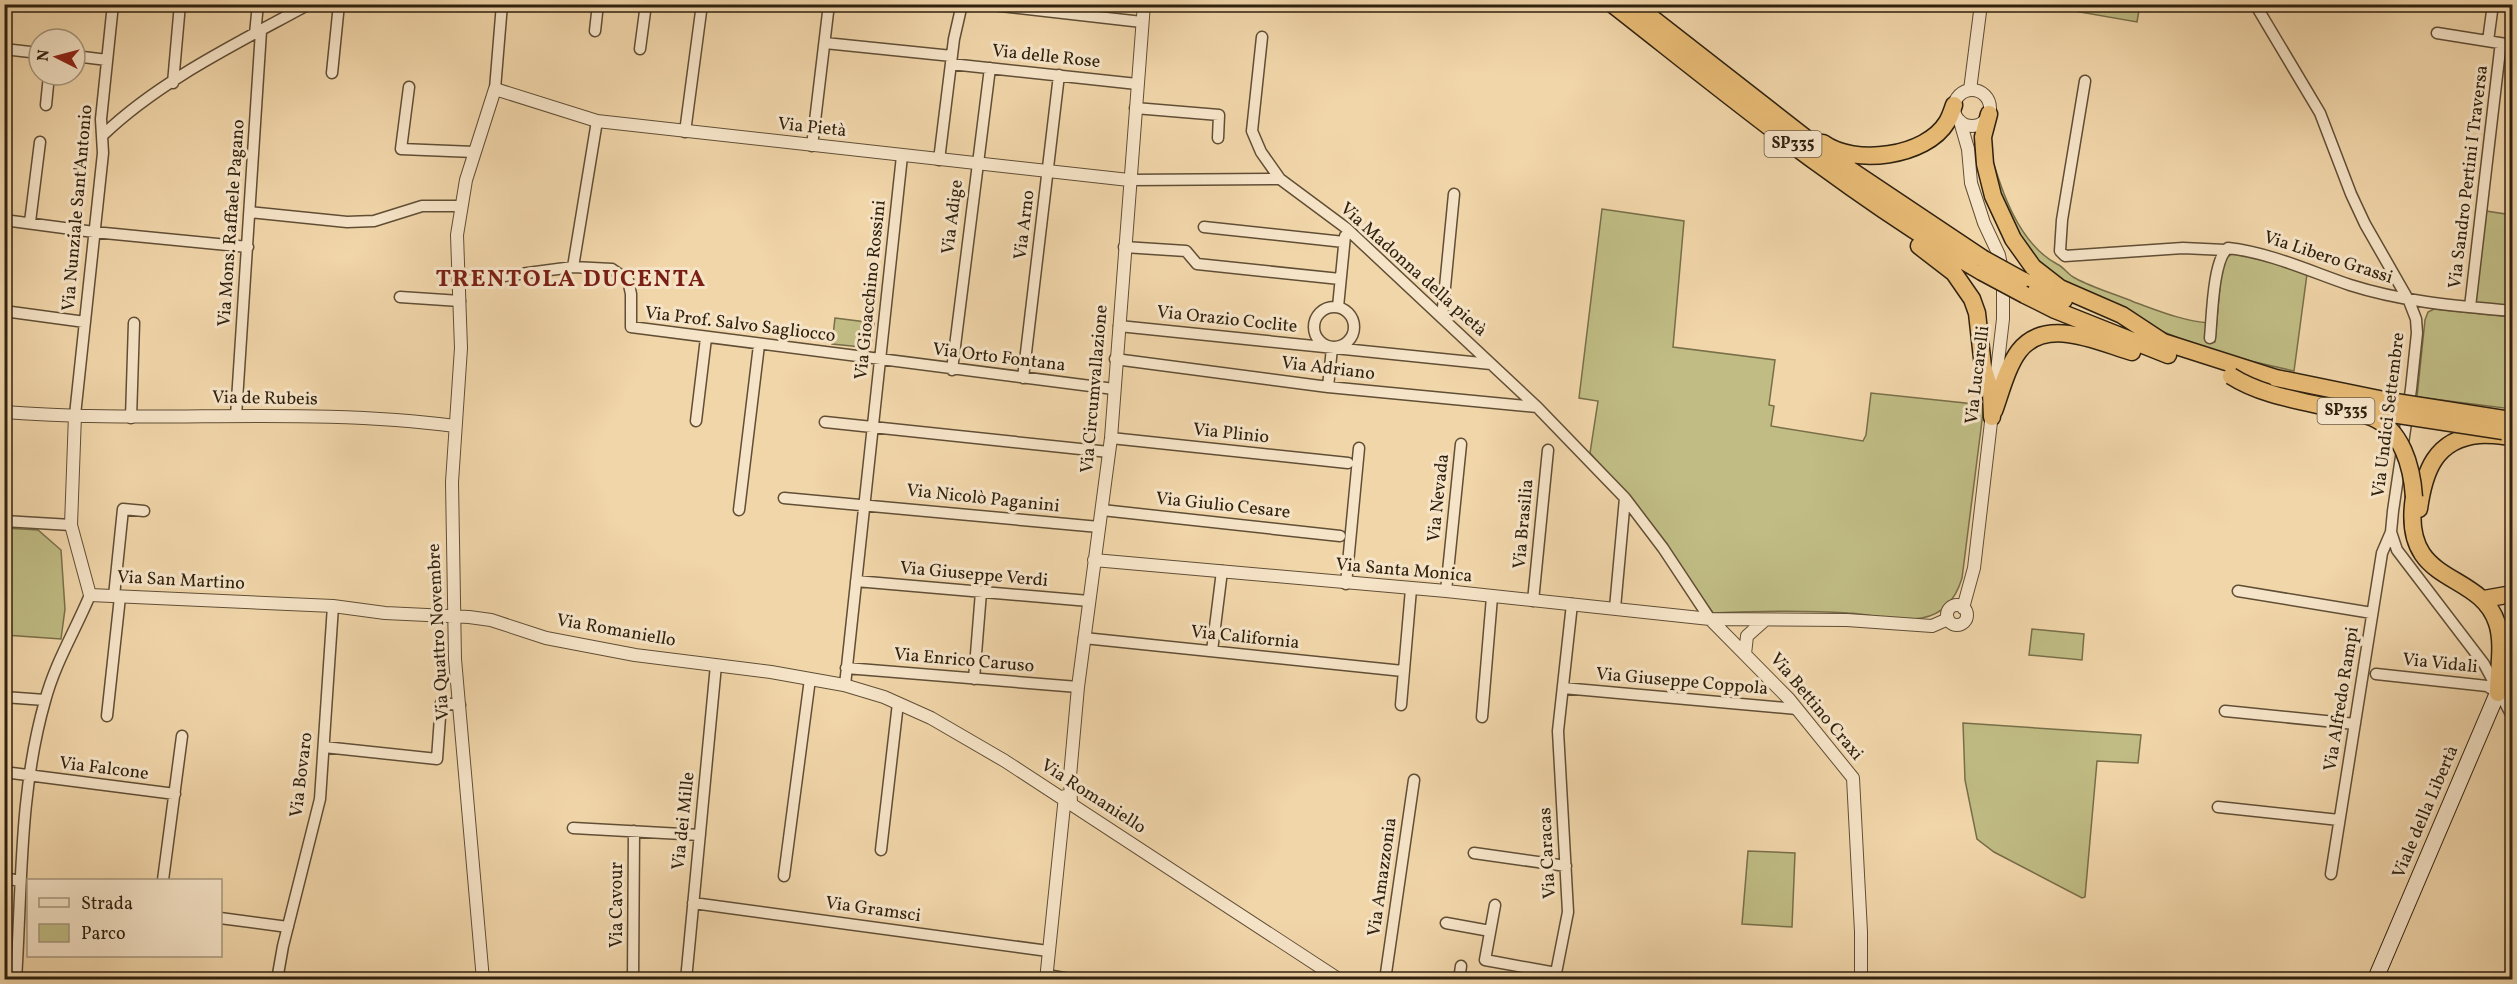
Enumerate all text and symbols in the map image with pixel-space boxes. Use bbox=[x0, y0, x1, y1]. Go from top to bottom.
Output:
north arrow bbox=[27, 27, 87, 87]
street label: Via delle Rose bbox=[991, 39, 1101, 75]
text: N bbox=[33, 48, 56, 63]
street label: Via Sandro Pertini I Traversa bbox=[2443, 64, 2495, 290]
street label: Via Nunziale Sant'Antonio bbox=[57, 104, 99, 312]
street label: Via Pietà bbox=[776, 112, 848, 144]
street label: Via Mons. Raffaele Pagano bbox=[212, 118, 252, 328]
road number: SP335 bbox=[1764, 131, 1822, 157]
street label: Via Adige bbox=[936, 178, 970, 256]
street label: Via Arno bbox=[1008, 189, 1042, 261]
street label: Via Madonna della pietà bbox=[1334, 197, 1492, 343]
street label: Via Gioacchino Rossini bbox=[849, 199, 893, 381]
street label: Via Libero Grassi bbox=[2260, 225, 2396, 291]
district label: TRENTOLA DUCENTA bbox=[435, 263, 707, 297]
street label: Via Orazio Coclite bbox=[1156, 300, 1298, 340]
street label: Via Prof. Salvo Sagliocco bbox=[643, 301, 837, 349]
street label: Via Circumvallazione bbox=[1075, 304, 1115, 474]
street label: Via Lucarelli bbox=[1960, 324, 1996, 426]
street label: Via Undici Settembre bbox=[2366, 331, 2412, 499]
street label: Via Orto Fontana bbox=[931, 337, 1067, 379]
street label: Via Adriano bbox=[1280, 351, 1376, 387]
street label: Via de Rubeis bbox=[212, 386, 318, 412]
road number: SP335 bbox=[2318, 398, 2374, 424]
street label: Via Plinio bbox=[1192, 418, 1270, 450]
street label: Via Nevada bbox=[1422, 453, 1456, 543]
street label: Via Brasilia bbox=[1508, 478, 1540, 570]
street label: Via Nicolò Paganini bbox=[905, 479, 1061, 519]
street label: Via Giulio Cesare bbox=[1154, 487, 1292, 525]
street label: Via Quattro Novembre bbox=[422, 543, 456, 721]
street label: Via Santa Monica bbox=[1335, 553, 1473, 589]
street label: Via Giuseppe Verdi bbox=[899, 556, 1049, 594]
street label: Via San Martino bbox=[116, 565, 246, 597]
street label: Via Romaniello bbox=[554, 608, 678, 654]
street label: Via California bbox=[1189, 620, 1301, 656]
street label: Via Alfredo Rampi bbox=[2318, 625, 2366, 773]
street label: Via Enrico Caruso bbox=[893, 642, 1035, 680]
street label: Via Bettino Craxi bbox=[1763, 648, 1869, 766]
street label: Via Vidali bbox=[2401, 648, 2479, 680]
street label: Via Giuseppe Coppola bbox=[1595, 662, 1769, 702]
street label: Via Bovaro bbox=[284, 731, 320, 819]
street label: Viale della Libertà bbox=[2387, 742, 2465, 882]
street label: Via Falcone bbox=[58, 751, 150, 787]
street label: Via Romaniello bbox=[1035, 754, 1151, 840]
street label: Via dei Mille bbox=[666, 771, 702, 871]
street label: Via Caracas bbox=[1533, 807, 1563, 899]
street label: Via Amazzonia bbox=[1362, 816, 1404, 938]
street label: Via Cavour bbox=[605, 861, 630, 948]
legend bbox=[27, 879, 222, 957]
street label: Via Gramsci bbox=[824, 891, 922, 929]
text: Strada bbox=[81, 892, 133, 917]
text: Parco bbox=[81, 922, 126, 947]

